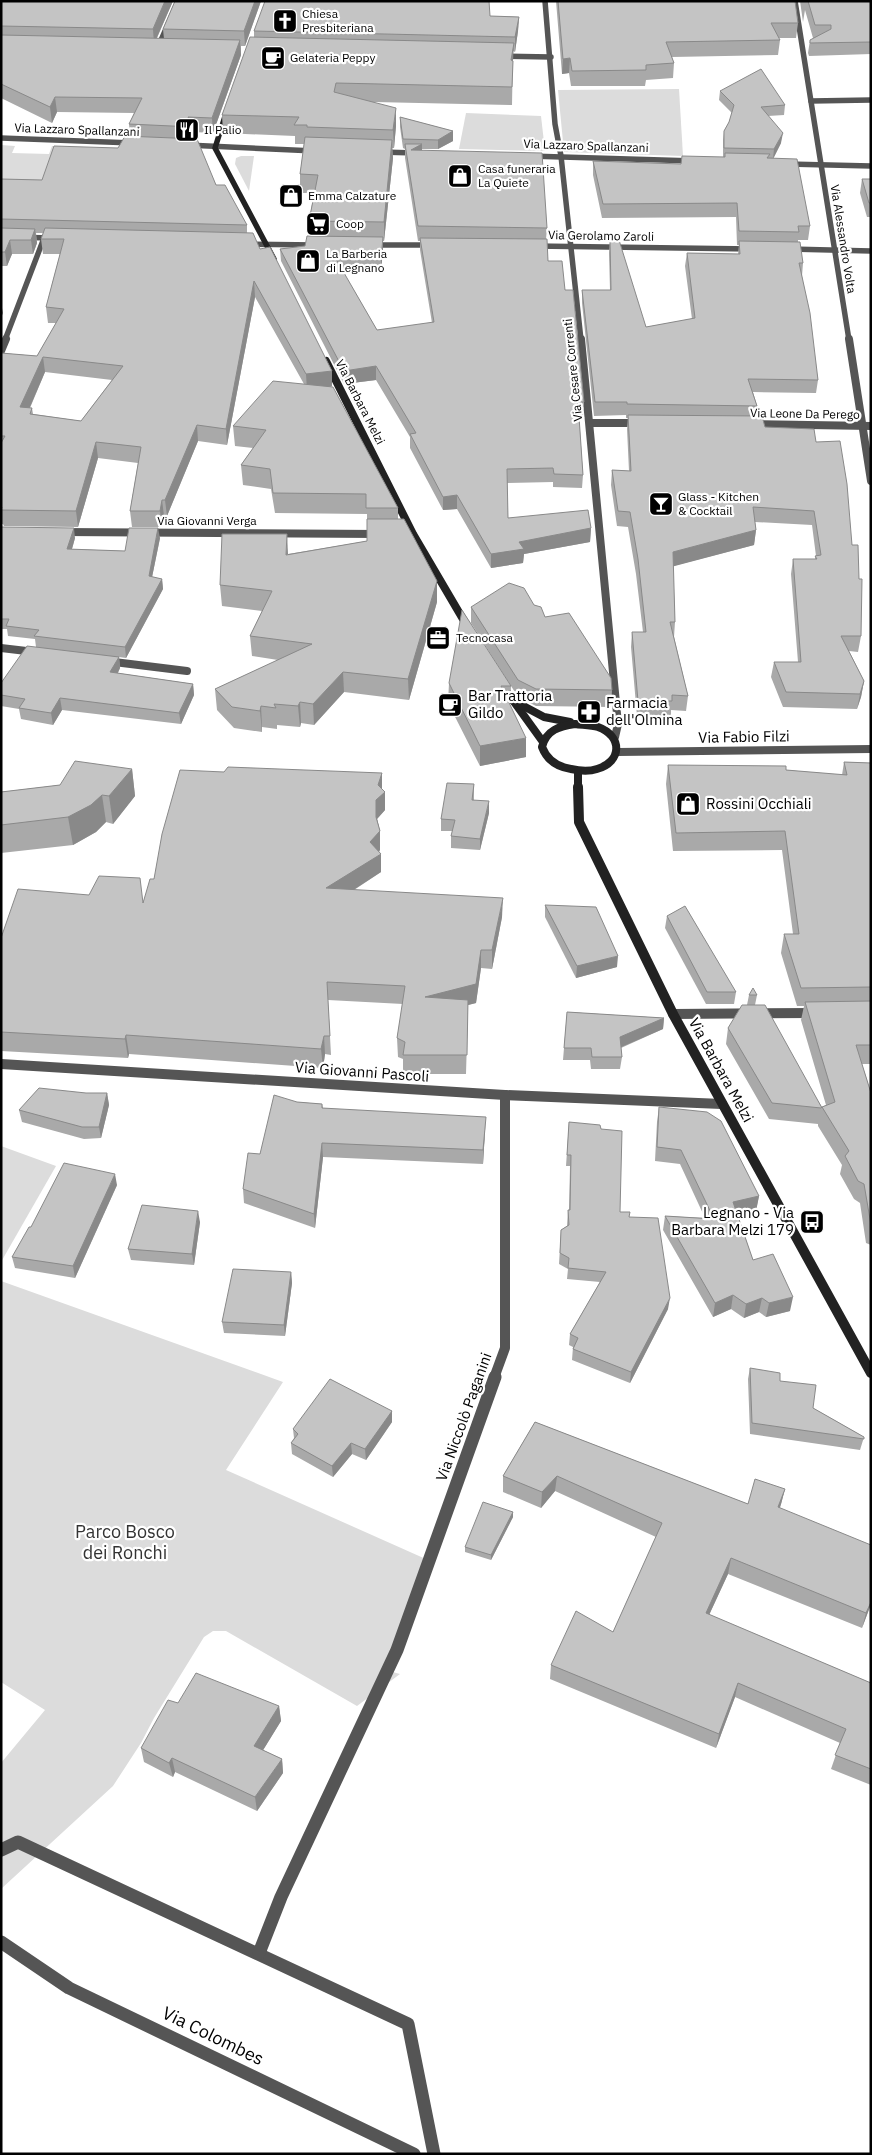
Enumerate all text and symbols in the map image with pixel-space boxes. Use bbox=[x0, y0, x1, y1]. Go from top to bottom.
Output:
place label: Chiesa Presbiteriana bbox=[302, 6, 374, 35]
church icon: Chiesa Presbiteriana bbox=[272, 8, 298, 34]
cafe icon: Gelateria Peppy bbox=[260, 45, 286, 71]
place label: Gelateria Peppy bbox=[290, 50, 375, 65]
restaurant icon: Il Palio bbox=[174, 117, 200, 143]
street label: Via Lazzaro Spallanzani bbox=[14, 120, 140, 139]
place label: Il Palio bbox=[204, 122, 242, 137]
street label: Via Lazzaro Spallanzani bbox=[523, 136, 649, 155]
place label: Casa funeraria La Quiete bbox=[478, 161, 556, 190]
shop icon: Casa funeraria La Quiete bbox=[447, 163, 473, 189]
shop icon: Emma Calzature bbox=[278, 183, 304, 209]
street label: Via Alessandro Volta bbox=[827, 183, 860, 295]
place label: Emma Calzature bbox=[308, 188, 397, 203]
supermarket icon: Coop bbox=[305, 211, 331, 237]
place label: Coop bbox=[336, 216, 364, 231]
street label: Via Gerolamo Zaroli bbox=[548, 227, 654, 244]
place label: La Barberia di Legnano bbox=[326, 246, 388, 275]
shop icon: La Barberia di Legnano bbox=[295, 248, 321, 274]
street label: Via Cesare Correnti bbox=[560, 318, 585, 422]
street label: Via Barbara Melzi bbox=[333, 357, 388, 447]
street label: Via Leone Da Perego bbox=[750, 405, 860, 422]
place label: Glass - Kitchen & Cocktail bbox=[678, 489, 759, 518]
bar icon: Glass - Kitchen & Cocktail bbox=[648, 491, 674, 517]
street label: Via Giovanni Verga bbox=[157, 513, 257, 528]
office icon: Tecnocasa bbox=[425, 625, 451, 651]
place label: Tecnocasa bbox=[456, 630, 514, 645]
place label: Bar Trattoria Gildo bbox=[468, 686, 552, 722]
cafe icon: Bar Trattoria Gildo bbox=[437, 692, 463, 718]
place label: Farmacia dell'Olmina bbox=[606, 693, 683, 729]
pharmacy icon: Farmacia dell'Olmina bbox=[576, 699, 602, 725]
street label: Via Fabio Filzi bbox=[698, 726, 790, 747]
shop icon: Rossini Occhiali bbox=[675, 791, 701, 817]
place label: Rossini Occhiali bbox=[706, 794, 812, 813]
street label: Via Barbara Melzi bbox=[685, 1014, 758, 1125]
street label: Via Giovanni Pascoli bbox=[294, 1057, 430, 1086]
place label: Legnano - Via Barbara Melzi 179 bbox=[671, 1203, 794, 1239]
bus stop icon: Legnano - Via Barbara Melzi 179 bbox=[799, 1209, 825, 1235]
street label: Via Niccolò Paganini bbox=[431, 1350, 496, 1484]
park label: Parco Bosco dei Ronchi bbox=[75, 1520, 175, 1564]
street label: Via Colombes bbox=[159, 2001, 268, 2070]

